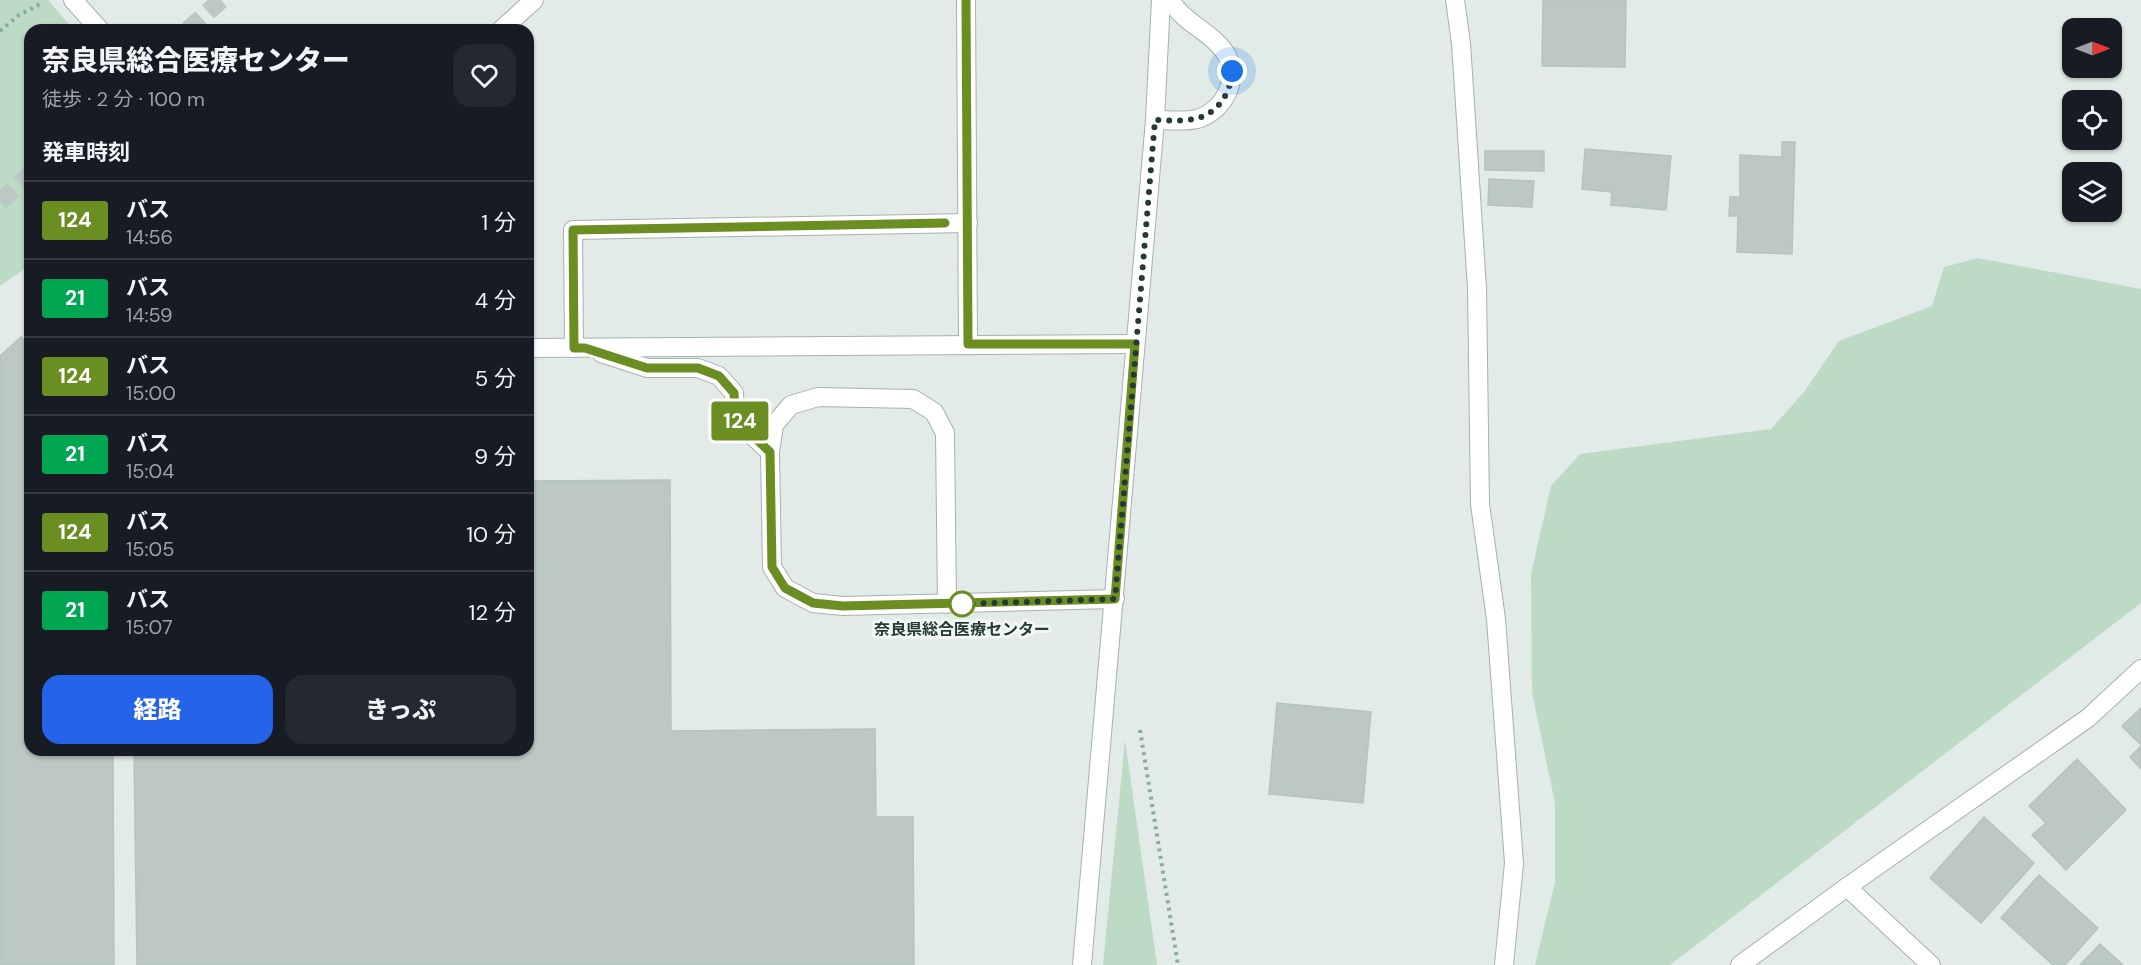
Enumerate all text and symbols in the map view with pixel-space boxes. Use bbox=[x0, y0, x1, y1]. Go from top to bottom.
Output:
north arrow bbox=[2062, 18, 2122, 78]
map controls bbox=[2062, 18, 2122, 222]
text: 奈良県総合医療センター bbox=[42, 42, 350, 79]
button: heart bbox=[453, 44, 516, 107]
your location bbox=[1217, 56, 1247, 86]
text: 徒歩 · 2 分 · 100 m bbox=[42, 86, 205, 112]
button: locate bbox=[2062, 90, 2122, 150]
text: 発車時刻 bbox=[42, 138, 130, 167]
button: layers bbox=[2062, 162, 2122, 222]
text: バス bbox=[126, 195, 170, 224]
text: 124 bbox=[58, 206, 92, 234]
text: 1 分 bbox=[481, 208, 516, 237]
text: 14:56 bbox=[126, 224, 173, 250]
text: バス bbox=[126, 273, 170, 302]
text: 21 bbox=[65, 284, 85, 312]
text: 4 分 bbox=[475, 286, 516, 315]
text: 14:59 bbox=[126, 302, 173, 328]
text: バス bbox=[126, 351, 170, 380]
text: 124 bbox=[58, 362, 92, 390]
text: 5 分 bbox=[475, 364, 516, 393]
text: 15:00 bbox=[126, 380, 176, 406]
line badge: 124 bbox=[706, 402, 774, 440]
text: 124 bbox=[723, 407, 757, 435]
text: バス bbox=[126, 429, 170, 458]
text: 21 bbox=[65, 440, 85, 468]
text: 9 分 bbox=[474, 442, 516, 471]
text: 15:04 bbox=[126, 458, 174, 484]
text: バス bbox=[126, 507, 170, 536]
text: 124 bbox=[58, 518, 92, 546]
text: 10 分 bbox=[466, 520, 516, 549]
text: 15:05 bbox=[126, 536, 174, 562]
text: バス bbox=[126, 585, 170, 614]
marker: 奈良県総合医療センター bbox=[949, 591, 975, 617]
text: 21 bbox=[65, 596, 85, 624]
text: 12 分 bbox=[469, 598, 516, 627]
text: 15:07 bbox=[126, 614, 173, 640]
place label: 奈良県総合医療センター bbox=[874, 619, 1050, 640]
button: 経路 bbox=[42, 675, 273, 744]
button: きっぷ bbox=[285, 675, 516, 744]

